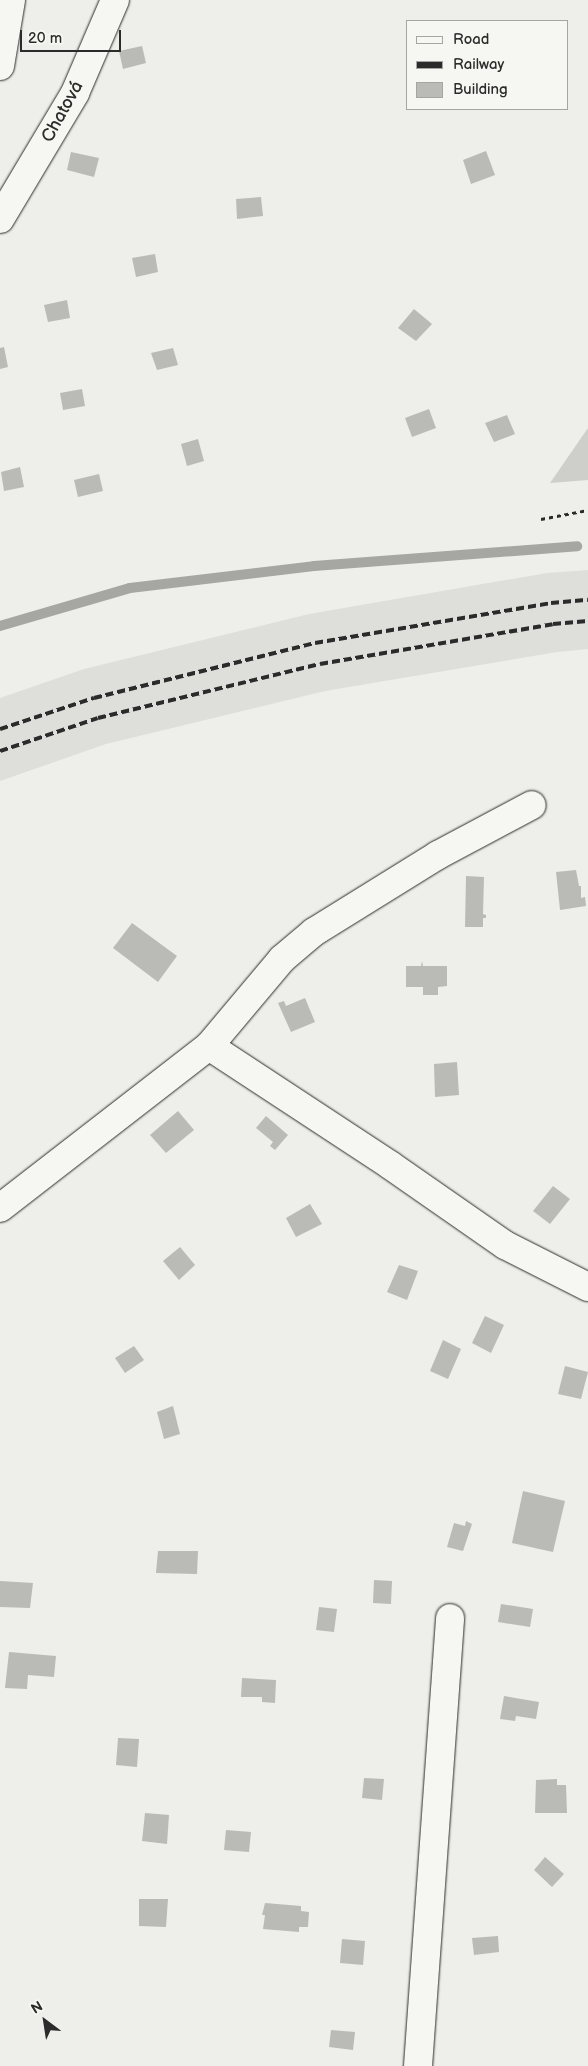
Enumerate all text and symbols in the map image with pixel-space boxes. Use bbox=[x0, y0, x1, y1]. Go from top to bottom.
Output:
scale bar bbox=[22, 20, 124, 52]
legend bbox=[406, 20, 568, 110]
text: 20 m bbox=[28, 29, 62, 48]
text: Road bbox=[453, 30, 489, 49]
text: Railway bbox=[453, 55, 504, 74]
street label: Chatová bbox=[37, 78, 89, 146]
text: Building bbox=[453, 80, 508, 99]
north arrow bbox=[20, 1996, 70, 2046]
text: N bbox=[28, 1998, 46, 2018]

